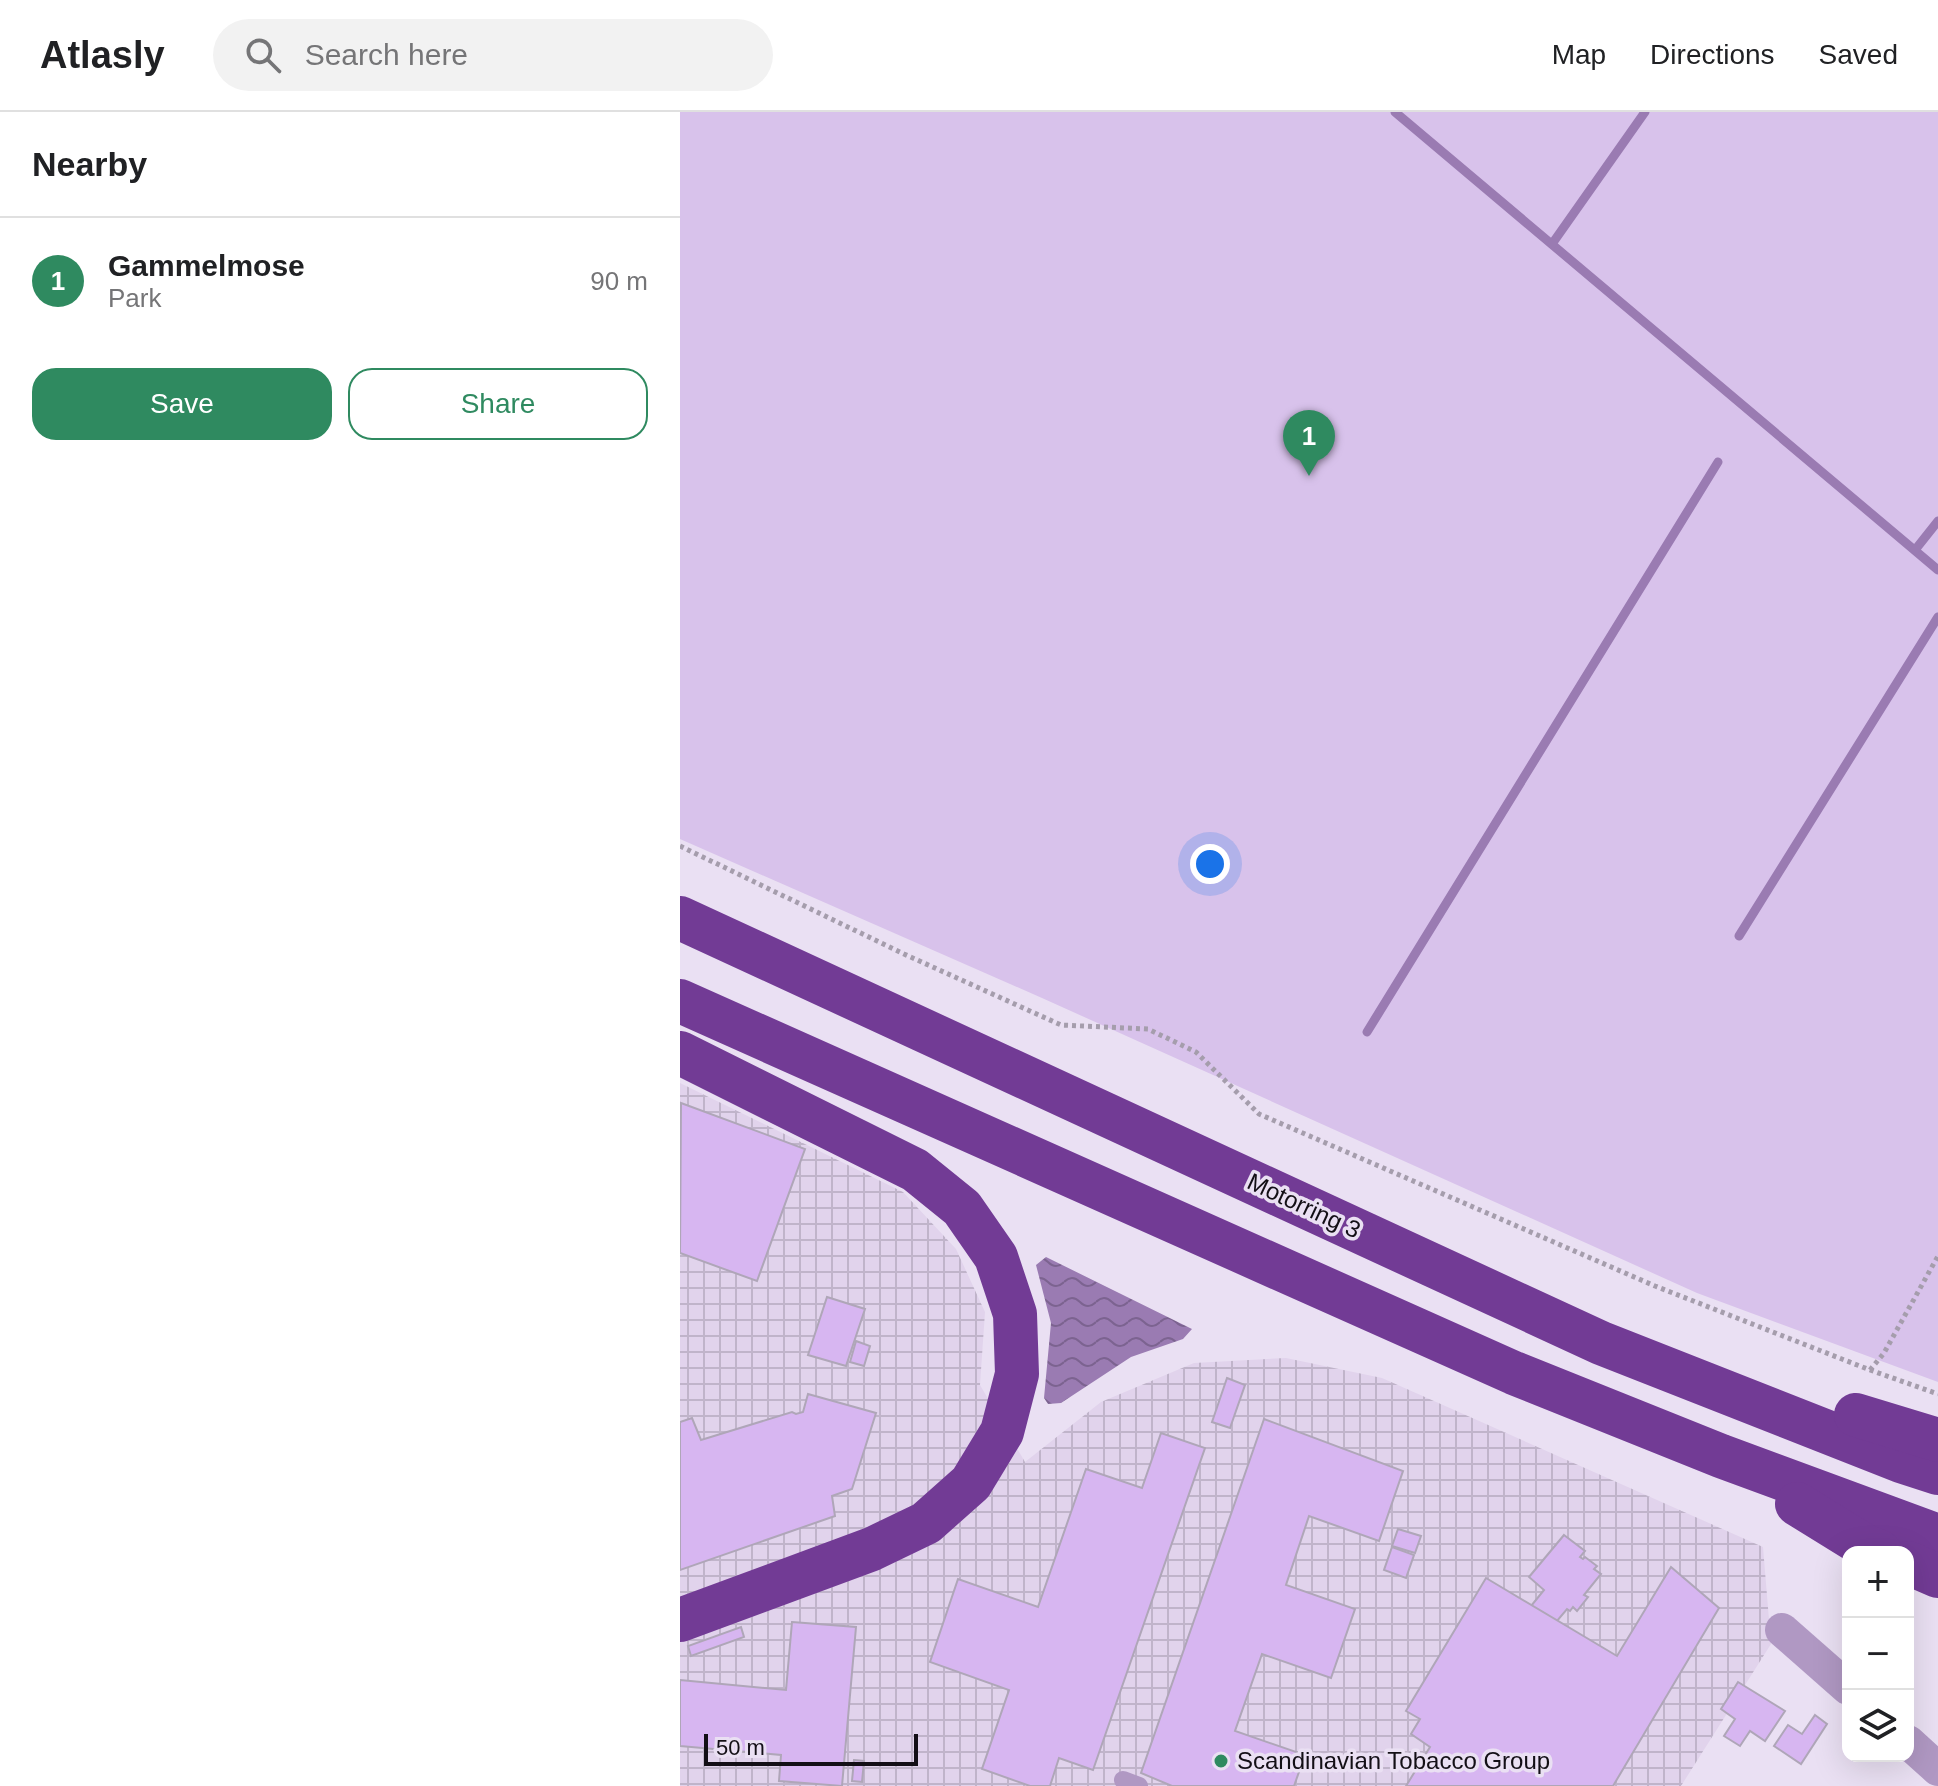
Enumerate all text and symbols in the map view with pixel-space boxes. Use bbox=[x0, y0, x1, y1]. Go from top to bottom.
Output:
search box bbox=[213, 19, 773, 91]
icon: search bbox=[241, 33, 285, 77]
text: Atlasly bbox=[40, 34, 165, 76]
text: Search here bbox=[305, 38, 468, 71]
text: Map bbox=[1552, 39, 1606, 70]
text: Directions bbox=[1650, 39, 1775, 70]
text: Saved bbox=[1819, 39, 1898, 70]
text: Nearby bbox=[32, 145, 147, 183]
text: Gammelmose bbox=[108, 249, 305, 282]
text: 1 bbox=[51, 266, 65, 296]
text: 90 m bbox=[590, 266, 648, 296]
text: Park bbox=[108, 283, 161, 313]
button: Save bbox=[32, 368, 332, 440]
button: Share bbox=[348, 368, 648, 440]
pin: 1 bbox=[1283, 410, 1335, 476]
your location bbox=[1190, 844, 1230, 884]
street label: Motorring 3 bbox=[1243, 1168, 1365, 1243]
map controls bbox=[1842, 1546, 1914, 1762]
button: + bbox=[1842, 1546, 1914, 1618]
button: − bbox=[1842, 1618, 1914, 1690]
button: layers bbox=[1842, 1690, 1914, 1762]
scale bar bbox=[704, 1730, 918, 1766]
text: 50 m bbox=[716, 1735, 765, 1760]
place label: Scandinavian Tobacco Group bbox=[1237, 1747, 1550, 1774]
marker: Scandinavian Tobacco Group bbox=[1212, 1752, 1230, 1770]

